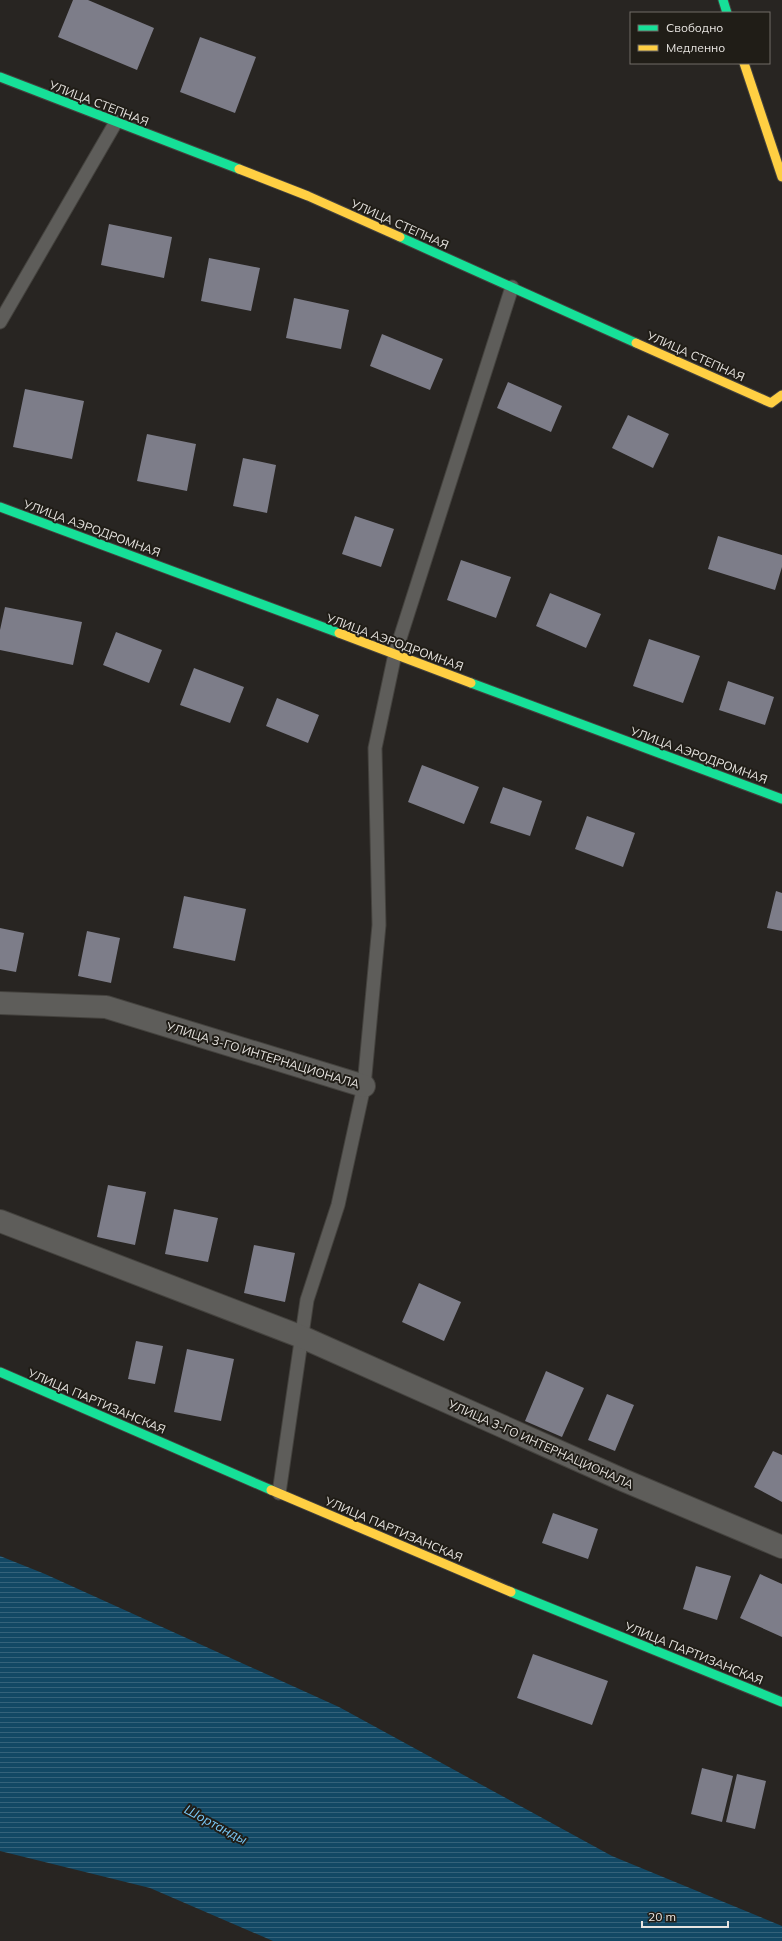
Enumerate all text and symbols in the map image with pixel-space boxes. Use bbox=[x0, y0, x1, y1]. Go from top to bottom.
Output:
legend bbox=[630, 12, 770, 64]
text: Свободно bbox=[666, 20, 723, 35]
text: Медленно bbox=[666, 40, 725, 55]
street label: УЛИЦА СТЕПНАЯ bbox=[46, 77, 151, 129]
street label: УЛИЦА СТЕПНАЯ bbox=[348, 195, 451, 252]
street label: УЛИЦА СТЕПНАЯ bbox=[644, 327, 747, 384]
street label: УЛИЦА АЭРОДРОМНАЯ bbox=[21, 496, 163, 560]
street label: УЛИЦА АЭРОДРОМНАЯ bbox=[324, 610, 466, 674]
street label: УЛИЦА АЭРОДРОМНАЯ bbox=[628, 723, 770, 787]
street label: УЛИЦА 3-ГО ИНТЕРНАЦИОНАЛА bbox=[164, 1018, 362, 1092]
street label: УЛИЦА ПАРТИЗАНСКАЯ bbox=[25, 1365, 168, 1437]
street label: УЛИЦА 3-ГО ИНТЕРНАЦИОНАЛА bbox=[445, 1396, 636, 1492]
street label: УЛИЦА ПАРТИЗАНСКАЯ bbox=[322, 1493, 465, 1565]
street label: УЛИЦА ПАРТИЗАНСКАЯ bbox=[622, 1618, 765, 1688]
water label: Шортанды bbox=[182, 1801, 250, 1847]
scale bar bbox=[642, 1903, 728, 1929]
text: 20 m bbox=[648, 1909, 676, 1924]

